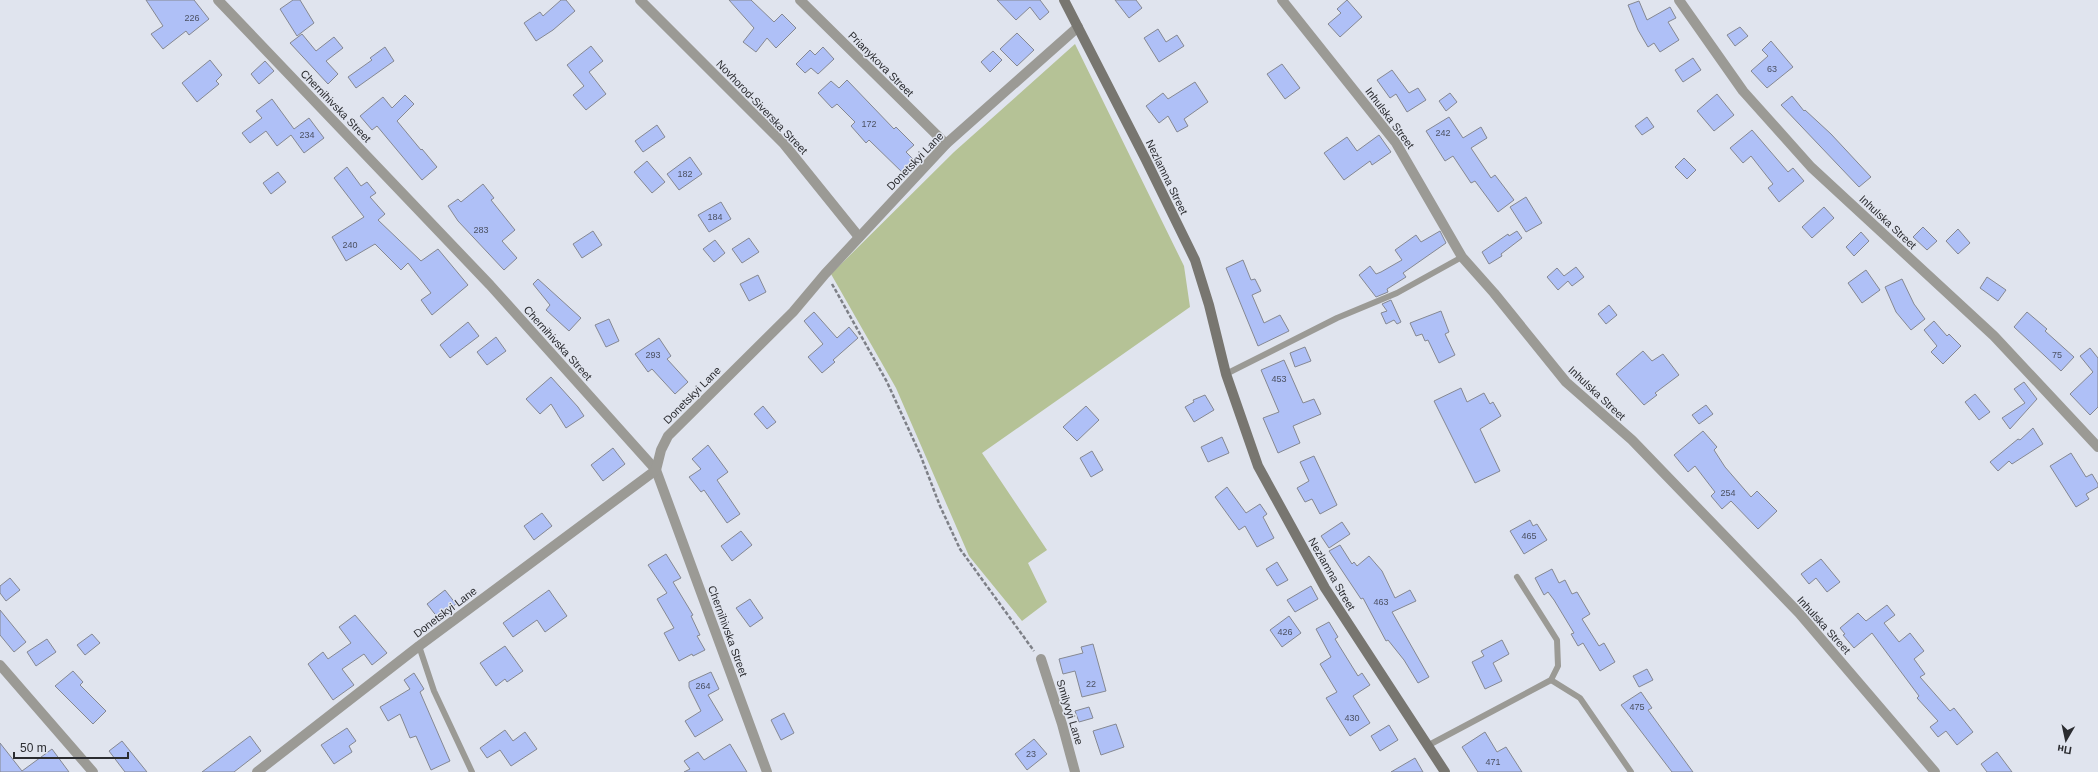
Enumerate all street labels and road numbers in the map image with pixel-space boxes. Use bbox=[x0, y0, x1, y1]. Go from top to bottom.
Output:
street label: Prianykova Street bbox=[846, 29, 916, 99]
street label: Novhorod-Siverska Street bbox=[714, 58, 810, 156]
street label: Chernihivska Street bbox=[298, 67, 374, 145]
street label: Inhulska Street bbox=[1363, 85, 1417, 151]
street label: Donetskyi Lane bbox=[884, 130, 946, 192]
street label: Nezlamna Street bbox=[1144, 138, 1190, 216]
street label: Inhulska Street bbox=[1857, 193, 1919, 251]
street label: Chernihivska Street bbox=[521, 303, 595, 383]
street label: Donetskyi Lane bbox=[661, 364, 723, 426]
street label: Inhulska Street bbox=[1566, 364, 1628, 422]
street label: Nezlamna Street bbox=[1306, 536, 1358, 612]
street label: Donetskyi Lane bbox=[411, 584, 479, 640]
street label: Chernihivska Street bbox=[706, 584, 750, 678]
street label: Inhulska Street bbox=[1795, 594, 1853, 656]
street label: Smilyvyi Lane bbox=[1054, 678, 1086, 746]

